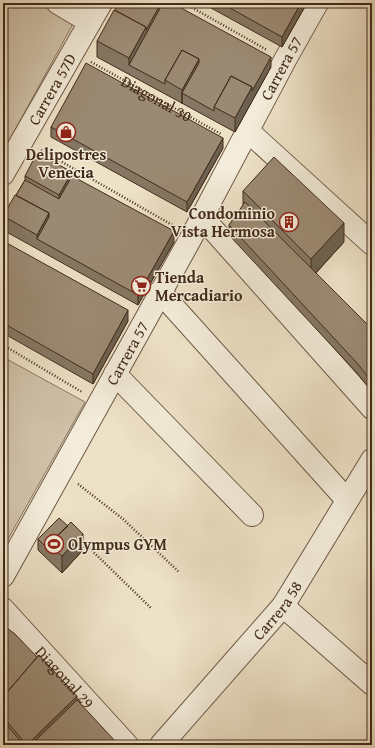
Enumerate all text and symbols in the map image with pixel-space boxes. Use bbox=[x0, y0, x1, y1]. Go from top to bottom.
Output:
street label: Carrera 57 bbox=[254, 31, 308, 104]
street label: Carrera 57D bbox=[22, 48, 82, 129]
street label: Diagonal 30 bbox=[117, 69, 197, 128]
shop icon: Delipostres Venecia bbox=[55, 121, 77, 143]
place label: Delipostres Venecia bbox=[26, 142, 106, 184]
place label: Condominio Vista Hermosa bbox=[171, 201, 276, 243]
building icon: Condominio Vista Hermosa bbox=[278, 211, 300, 233]
place label: Tienda Mercadiario bbox=[155, 265, 243, 307]
supermarket icon: Tienda Mercadiario bbox=[130, 275, 152, 297]
street label: Carrera 57 bbox=[99, 317, 154, 389]
place label: Olympus GYM bbox=[68, 532, 167, 556]
sports icon: Olympus GYM bbox=[43, 533, 65, 555]
street label: Carrera 58 bbox=[246, 576, 308, 645]
street label: Diagonal 29 bbox=[30, 640, 100, 714]

